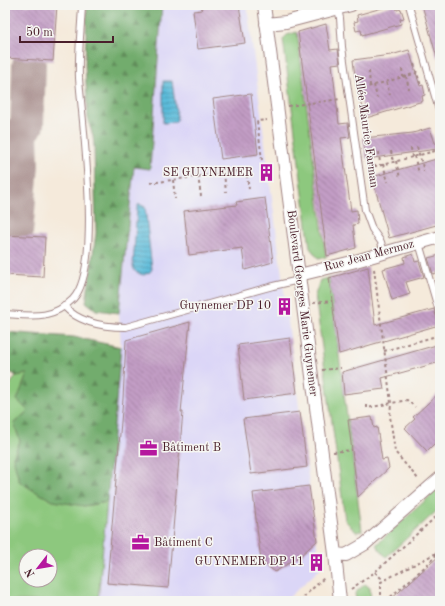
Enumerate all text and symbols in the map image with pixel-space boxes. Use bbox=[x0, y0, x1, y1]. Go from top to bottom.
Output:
scale bar bbox=[20, 18, 113, 44]
text: 50 m bbox=[26, 26, 53, 39]
street label: Allée Maurice Farman bbox=[352, 73, 380, 189]
building icon: SE GUYNEMER bbox=[256, 163, 276, 183]
place label: SE GUYNEMER bbox=[163, 167, 253, 179]
street label: Boulevard Georges Marie Guynemer bbox=[285, 209, 319, 397]
street label: Rue Jean Mermoz bbox=[323, 238, 415, 274]
building icon: Guynemer DP 10 bbox=[274, 296, 294, 316]
place label: Guynemer DP 10 bbox=[179, 300, 271, 312]
office icon: Bâtiment B bbox=[139, 438, 159, 458]
place label: Bâtiment B bbox=[162, 442, 221, 454]
office icon: Bâtiment C bbox=[131, 533, 151, 553]
place label: Bâtiment C bbox=[154, 537, 213, 549]
north arrow bbox=[18, 548, 58, 588]
building icon: GUYNEMER DP 11 bbox=[307, 552, 327, 572]
place label: GUYNEMER DP 11 bbox=[195, 556, 304, 568]
text: N bbox=[24, 565, 38, 579]

